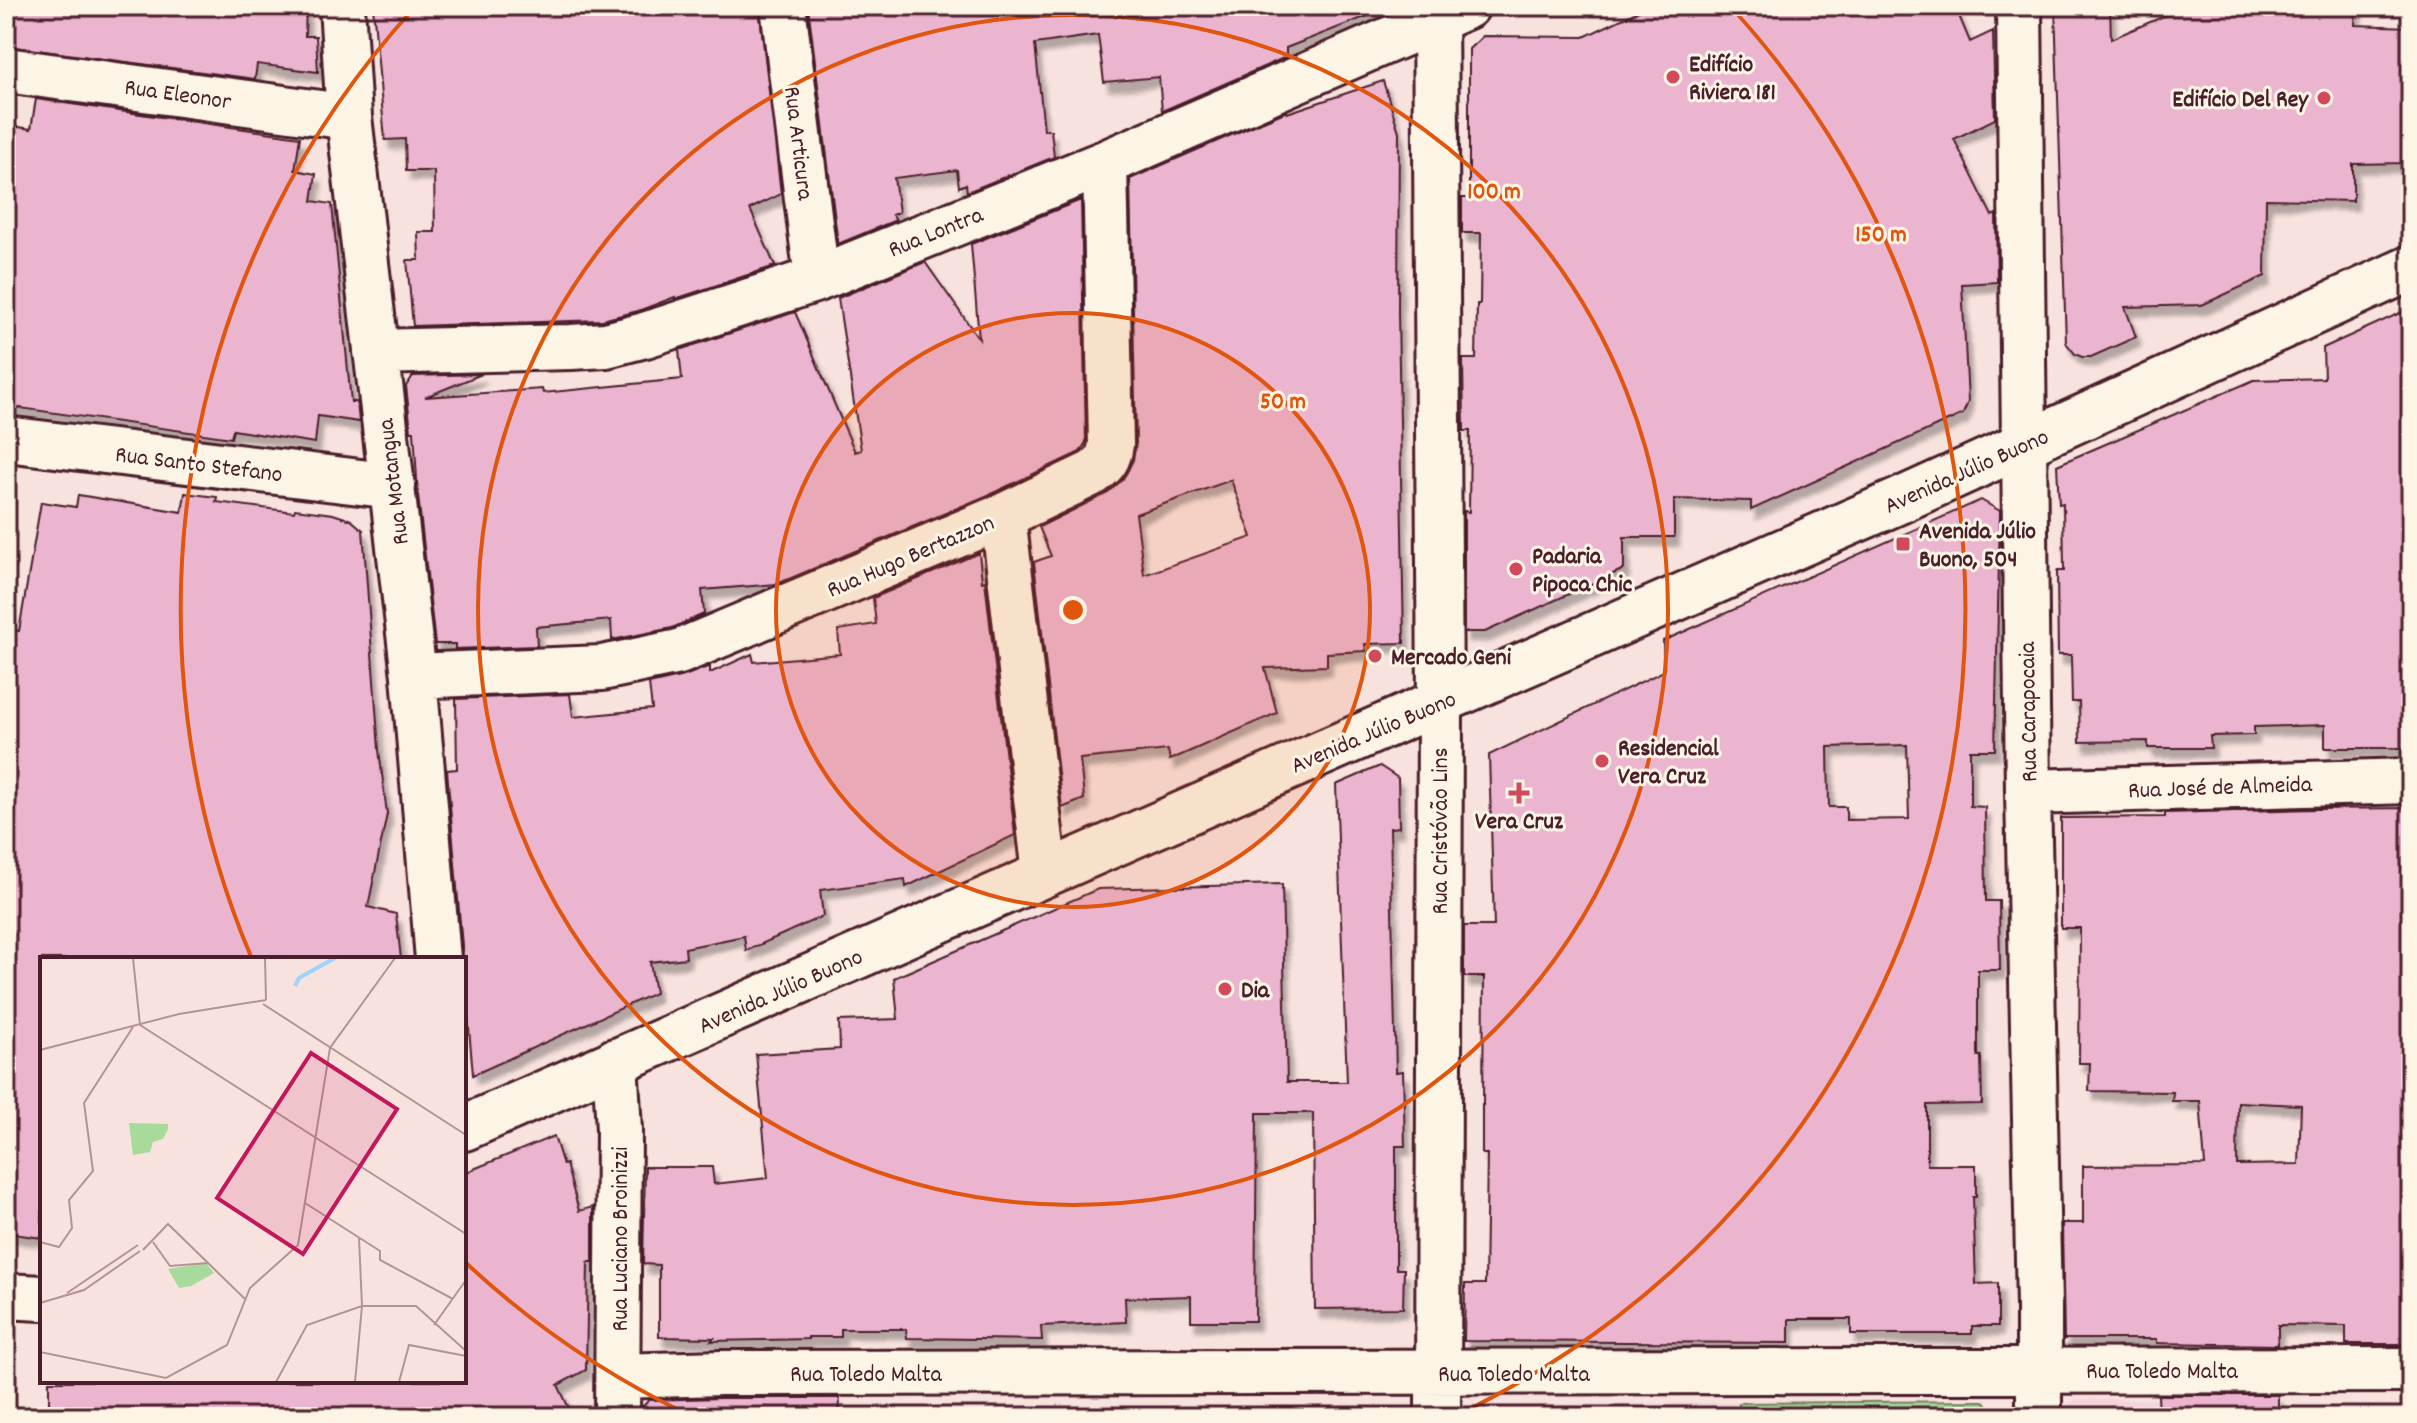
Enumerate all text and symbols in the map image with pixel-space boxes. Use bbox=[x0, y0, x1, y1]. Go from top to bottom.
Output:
place label: Edifício Riviera 181 bbox=[1689, 49, 1776, 111]
marker: Edifício Riviera 181 bbox=[1664, 68, 1682, 86]
street label: Rua Eleonor bbox=[122, 72, 233, 120]
place label: Edifício Del Rey bbox=[2172, 84, 2309, 118]
street label: Rua Articura bbox=[773, 85, 821, 203]
marker: Edifício Del Rey bbox=[2315, 89, 2333, 107]
text: 100 m bbox=[1467, 176, 1521, 210]
street label: Rua Lontra bbox=[884, 199, 989, 268]
text: 150 m bbox=[1855, 219, 1907, 253]
text: 50 m bbox=[1260, 386, 1306, 420]
street label: Rua Motangua bbox=[370, 416, 420, 547]
street label: Avenida Júlio Buono bbox=[1880, 421, 2055, 524]
street label: Rua Santo Stefano bbox=[113, 439, 284, 493]
street label: Rua Hugo Bertazzon bbox=[822, 507, 1000, 608]
place label: Avenida Júlio Buono, 504 bbox=[1919, 516, 2036, 578]
marker: Avenida Júlio Buono, 504 bbox=[1894, 535, 1912, 553]
place label: Padaria Pipoca Chic bbox=[1532, 541, 1633, 603]
marker: Padaria Pipoca Chic bbox=[1507, 560, 1525, 578]
centre of rings bbox=[1059, 596, 1087, 624]
street label: Rua Carapocaia bbox=[2012, 641, 2048, 782]
place label: Mercado Geni bbox=[1391, 642, 1512, 676]
marker: Mercado Geni bbox=[1366, 647, 1384, 665]
street label: Avenida Júlio Buono bbox=[1286, 684, 1462, 784]
place label: Residencial Vera Cruz bbox=[1618, 733, 1719, 795]
street label: Rua Cristóvão Lins bbox=[1425, 747, 1459, 915]
marker: Residencial Vera Cruz bbox=[1593, 752, 1611, 770]
street label: Rua José de Almeida bbox=[2127, 769, 2313, 809]
marker: Vera Cruz bbox=[1510, 784, 1528, 802]
place label: Vera Cruz bbox=[1475, 806, 1564, 840]
street label: Avenida Júlio Buono bbox=[694, 941, 869, 1044]
inset map bbox=[40, 957, 466, 1383]
place label: Dia bbox=[1241, 975, 1270, 1009]
marker: Dia bbox=[1216, 980, 1234, 998]
street label: Rua Luciano Broinizzi bbox=[605, 1147, 639, 1331]
street label: Rua Toledo Malta bbox=[2086, 1356, 2239, 1390]
street label: Rua Toledo Malta bbox=[790, 1359, 943, 1393]
street label: Rua Toledo Malta bbox=[1438, 1359, 1591, 1393]

